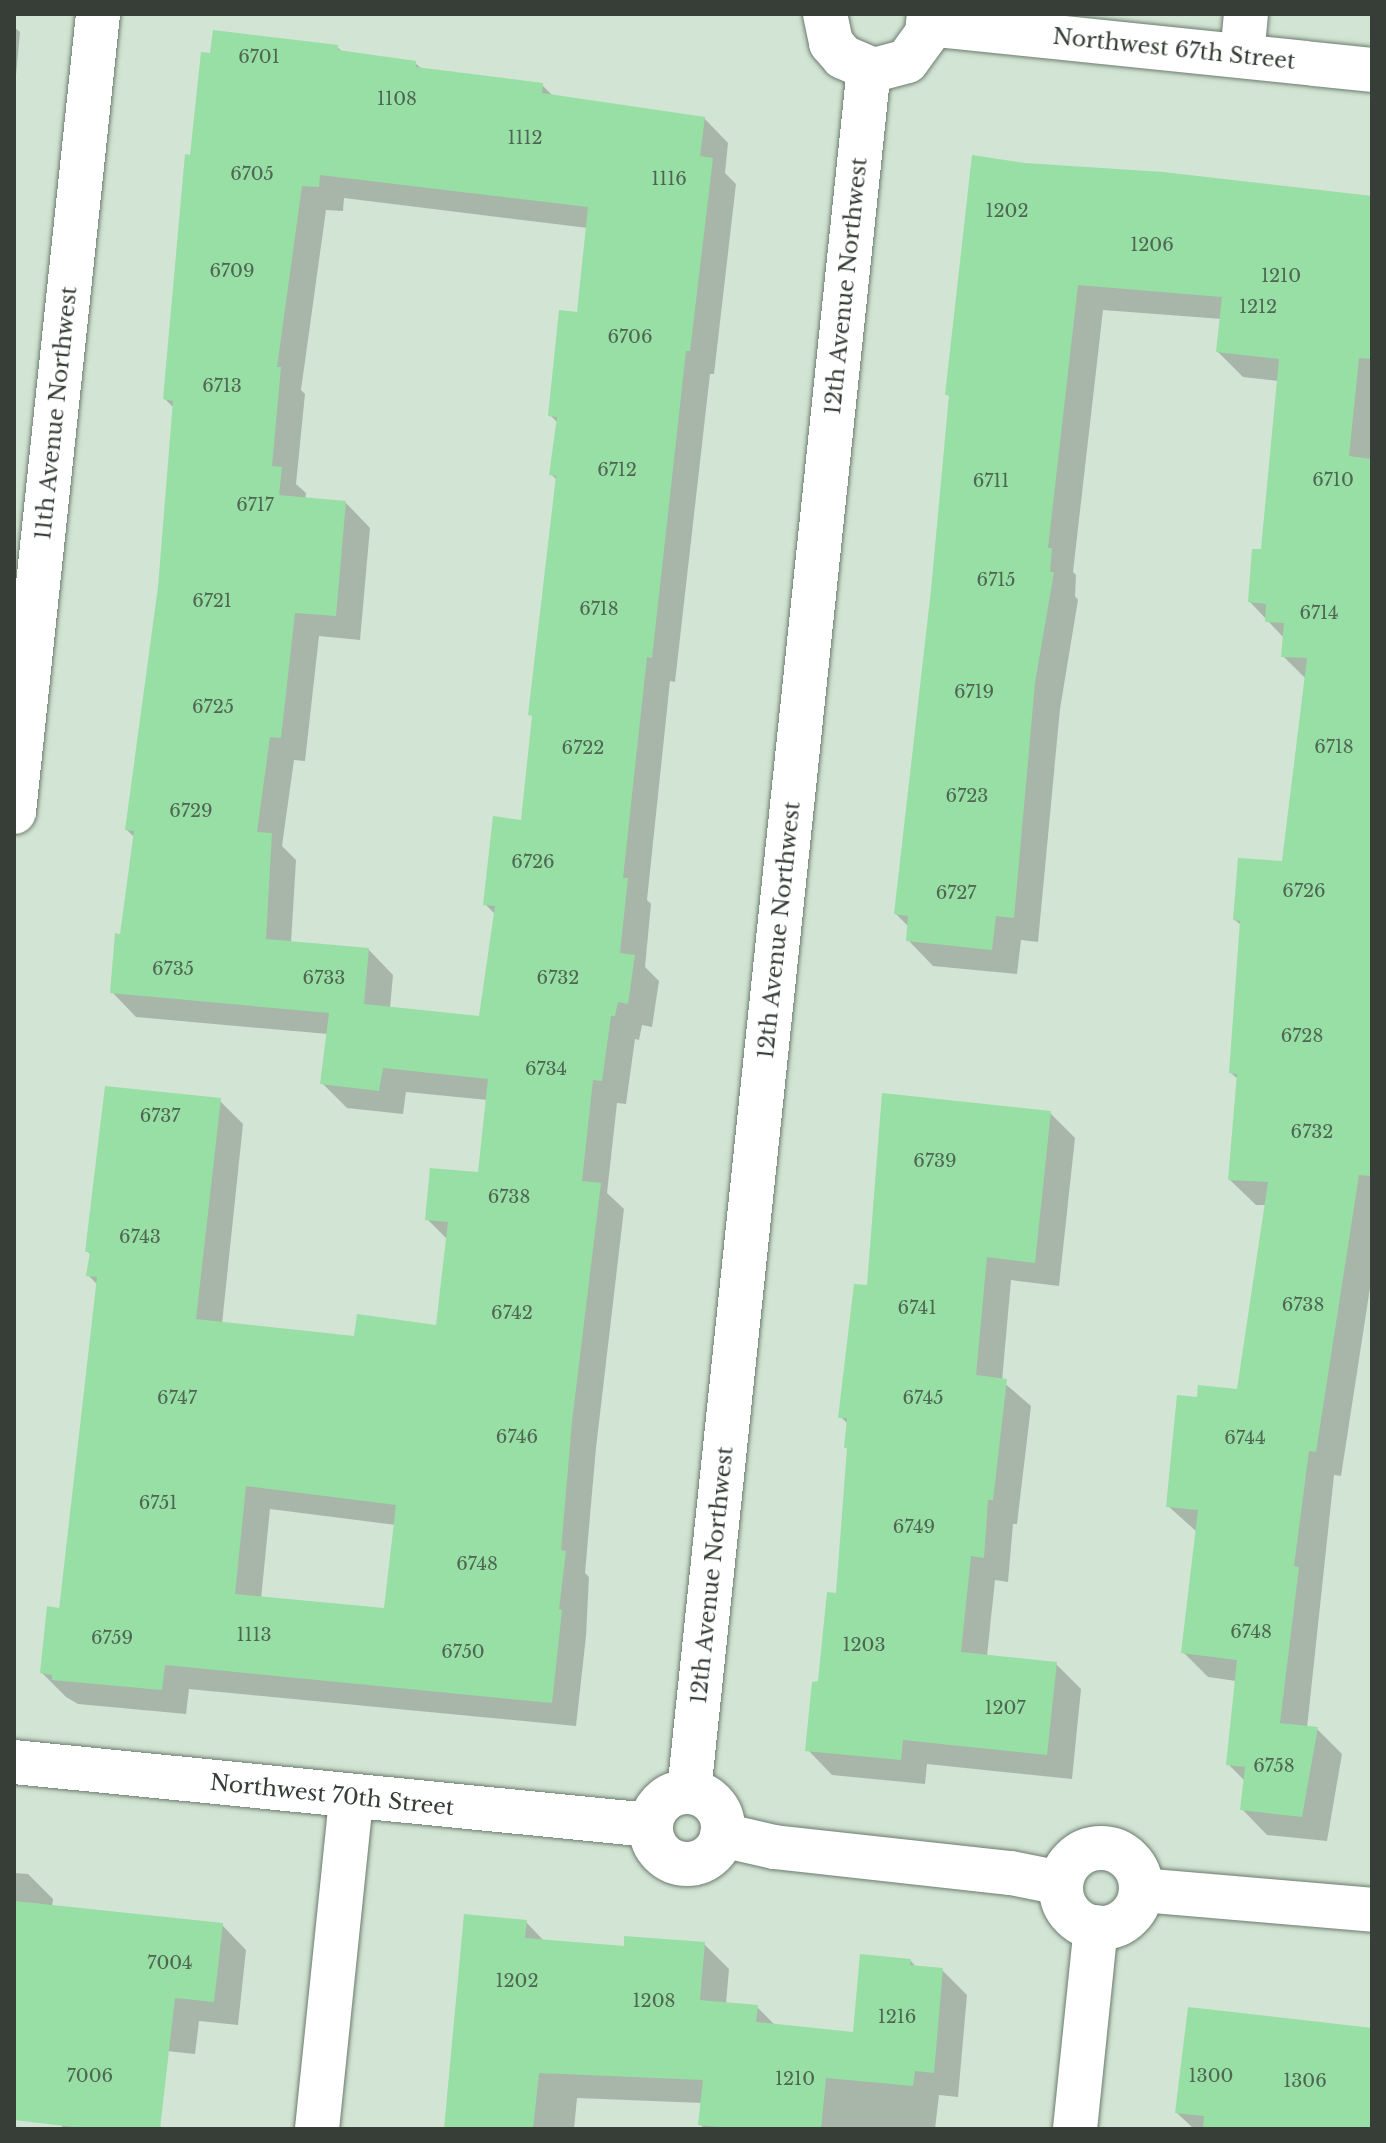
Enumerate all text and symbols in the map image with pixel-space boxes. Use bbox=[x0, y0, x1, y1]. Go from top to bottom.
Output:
street label: Northwest 67th Street bbox=[1051, 23, 1297, 75]
house number: 6701 bbox=[238, 46, 280, 68]
house number: 1108 bbox=[377, 88, 417, 110]
house number: 1112 bbox=[507, 127, 543, 149]
street label: 12th Avenue Northwest bbox=[819, 156, 873, 416]
house number: 6705 bbox=[230, 163, 274, 185]
house number: 1116 bbox=[651, 168, 687, 190]
house number: 1202 bbox=[985, 200, 1029, 222]
house number: 1206 bbox=[1130, 234, 1174, 256]
house number: 6709 bbox=[209, 260, 255, 282]
house number: 1210 bbox=[1261, 265, 1301, 287]
street label: 11th Avenue Northwest bbox=[30, 284, 82, 542]
house number: 1212 bbox=[1239, 296, 1277, 318]
house number: 6706 bbox=[607, 326, 653, 348]
house number: 6713 bbox=[202, 375, 242, 397]
house number: 6712 bbox=[597, 459, 637, 481]
house number: 6710 bbox=[1312, 469, 1354, 491]
house number: 6711 bbox=[973, 470, 1009, 492]
house number: 6717 bbox=[236, 494, 274, 516]
house number: 6715 bbox=[977, 569, 1015, 591]
house number: 6721 bbox=[192, 590, 232, 612]
house number: 6718 bbox=[579, 598, 619, 620]
house number: 6714 bbox=[1299, 602, 1339, 624]
house number: 6719 bbox=[954, 681, 994, 703]
house number: 6725 bbox=[192, 696, 234, 718]
house number: 6718 bbox=[1314, 736, 1354, 758]
house number: 6722 bbox=[562, 737, 604, 759]
house number: 6723 bbox=[946, 785, 988, 807]
house number: 6729 bbox=[169, 800, 213, 822]
street label: 12th Avenue Northwest bbox=[752, 800, 806, 1060]
house number: 6726 bbox=[511, 851, 555, 873]
house number: 6726 bbox=[1282, 880, 1326, 902]
house number: 6727 bbox=[936, 882, 976, 904]
house number: 6735 bbox=[152, 958, 194, 980]
house number: 6733 bbox=[303, 967, 345, 989]
house number: 6732 bbox=[537, 967, 579, 989]
house number: 6728 bbox=[1281, 1025, 1323, 1047]
house number: 6734 bbox=[525, 1058, 567, 1080]
house number: 6737 bbox=[140, 1105, 180, 1127]
house number: 6732 bbox=[1291, 1121, 1333, 1143]
house number: 6739 bbox=[913, 1150, 957, 1172]
house number: 6738 bbox=[488, 1186, 530, 1208]
house number: 6743 bbox=[119, 1226, 161, 1248]
house number: 6738 bbox=[1282, 1294, 1324, 1316]
house number: 6741 bbox=[898, 1297, 936, 1319]
house number: 6742 bbox=[491, 1302, 533, 1324]
house number: 6747 bbox=[157, 1387, 197, 1409]
house number: 6745 bbox=[902, 1387, 944, 1409]
house number: 6746 bbox=[496, 1426, 538, 1448]
house number: 6744 bbox=[1224, 1427, 1266, 1449]
street label: 12th Avenue Northwest bbox=[685, 1445, 739, 1705]
house number: 6751 bbox=[139, 1492, 177, 1514]
house number: 6749 bbox=[893, 1516, 935, 1538]
house number: 6748 bbox=[456, 1553, 498, 1575]
house number: 6748 bbox=[1230, 1621, 1272, 1643]
house number: 1113 bbox=[236, 1624, 272, 1646]
house number: 6759 bbox=[91, 1627, 133, 1649]
house number: 1203 bbox=[842, 1634, 886, 1656]
house number: 6750 bbox=[441, 1641, 485, 1663]
house number: 1207 bbox=[984, 1697, 1026, 1719]
house number: 6758 bbox=[1253, 1755, 1295, 1777]
street label: Northwest 70th Street bbox=[209, 1769, 455, 1821]
house number: 7004 bbox=[147, 1952, 193, 1974]
house number: 1202 bbox=[495, 1970, 539, 1992]
house number: 1208 bbox=[633, 1990, 675, 2012]
house number: 1216 bbox=[878, 2006, 916, 2028]
house number: 7006 bbox=[67, 2065, 113, 2087]
house number: 1300 bbox=[1189, 2065, 1233, 2087]
house number: 1210 bbox=[775, 2068, 815, 2090]
house number: 1306 bbox=[1283, 2070, 1327, 2092]

